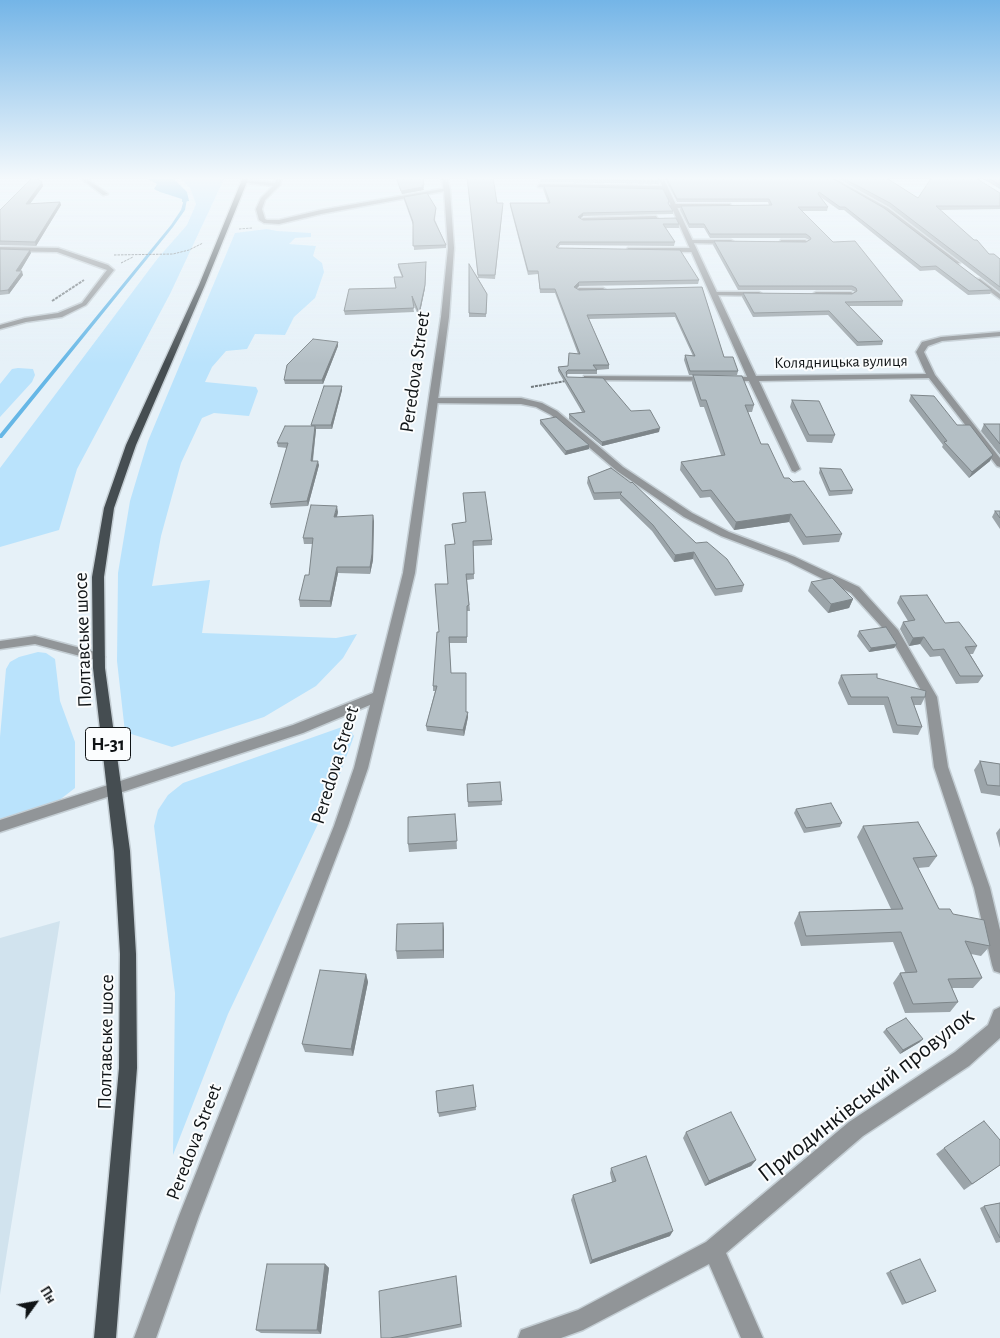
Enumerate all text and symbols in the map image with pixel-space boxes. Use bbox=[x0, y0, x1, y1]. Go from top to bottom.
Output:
street label: Peredova Street bbox=[395, 310, 435, 434]
street label: Колядницька вулиця bbox=[774, 351, 908, 373]
street label: Полтавське шосе bbox=[69, 572, 97, 708]
street label: Peredova Street bbox=[306, 703, 364, 827]
road number: Н-31 bbox=[86, 728, 130, 761]
street label: Полтавське шосе bbox=[93, 974, 119, 1110]
street label: Приодинківський провулок bbox=[752, 1002, 980, 1188]
street label: Peredova Street bbox=[161, 1081, 227, 1203]
north arrow bbox=[10, 1278, 60, 1328]
text: Пн bbox=[37, 1284, 58, 1306]

